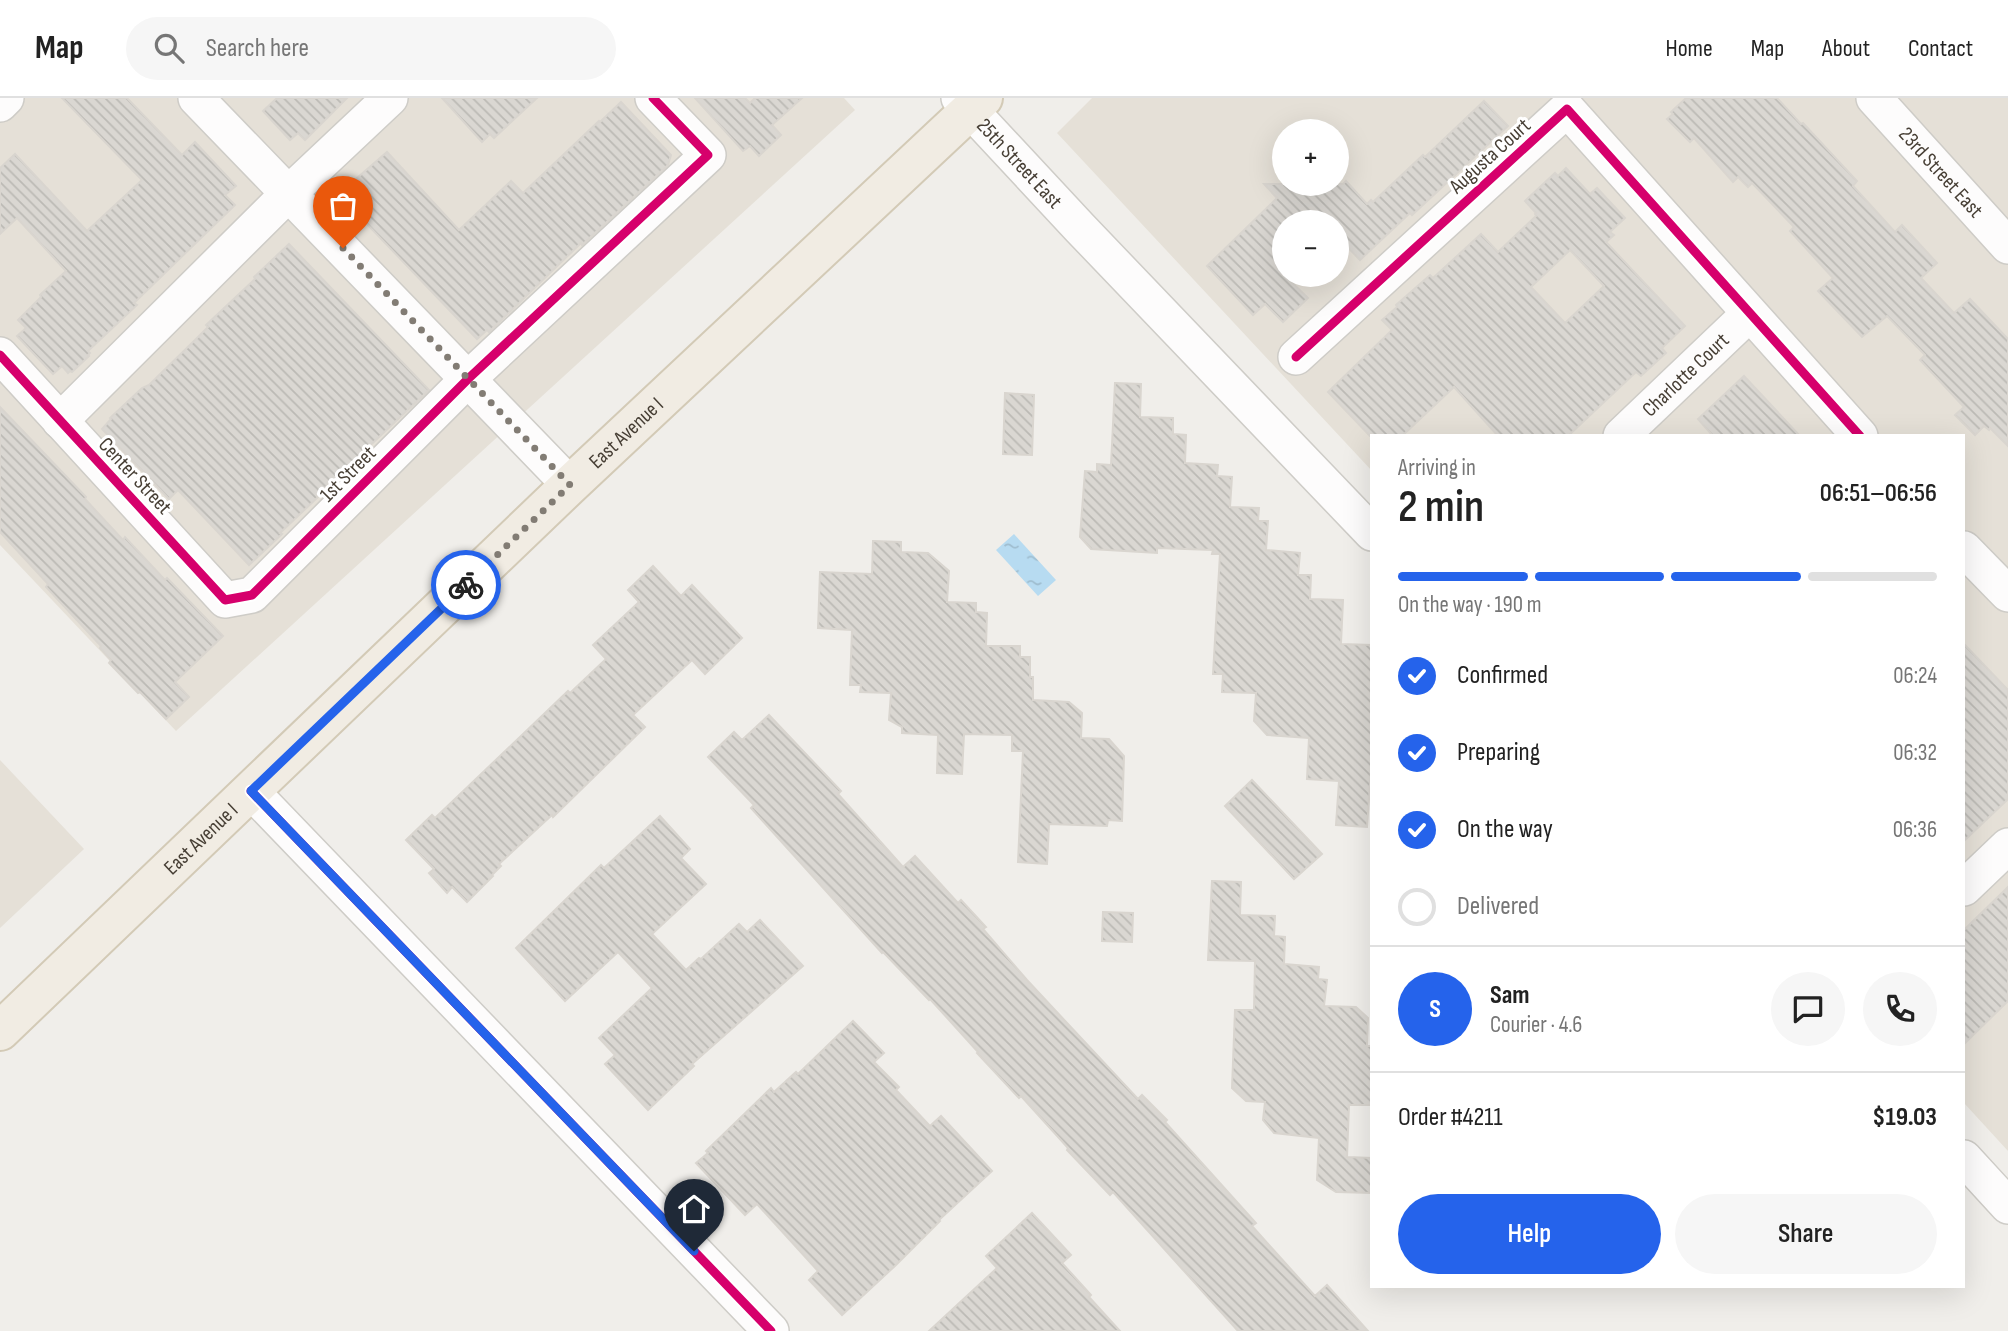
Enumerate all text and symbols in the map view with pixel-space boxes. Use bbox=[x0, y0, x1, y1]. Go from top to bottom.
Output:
search box bbox=[126, 17, 616, 80]
text: Map bbox=[35, 28, 84, 68]
icon: search bbox=[150, 29, 188, 67]
text: Search here bbox=[206, 33, 309, 64]
text: Home bbox=[1665, 34, 1713, 63]
text: Map bbox=[1751, 34, 1784, 63]
text: About bbox=[1822, 34, 1870, 63]
text: Contact bbox=[1908, 34, 1973, 63]
street label: 25th Street East bbox=[972, 113, 1068, 213]
street label: Augusta Court bbox=[1444, 113, 1536, 200]
map controls bbox=[1272, 119, 1349, 287]
button: + bbox=[1272, 119, 1349, 196]
street label: 23rd Street East bbox=[1894, 122, 1988, 223]
pin bbox=[313, 176, 373, 248]
icon: bag bbox=[324, 187, 362, 225]
button: − bbox=[1272, 210, 1349, 287]
street label: Charlotte Court bbox=[1637, 327, 1734, 422]
street label: East Avenue I bbox=[584, 392, 668, 473]
street label: Center Street bbox=[93, 432, 177, 520]
street label: 1st Street bbox=[315, 441, 381, 507]
text: Arriving in bbox=[1398, 454, 1476, 482]
text: 06:51–06:56 bbox=[1820, 478, 1937, 509]
text: 2 min bbox=[1398, 480, 1484, 535]
courier bbox=[431, 550, 501, 620]
icon: bike bbox=[447, 566, 485, 604]
text: On the way · 190 m bbox=[1398, 591, 1541, 619]
icon: check bbox=[1398, 657, 1436, 695]
text: Confirmed bbox=[1457, 660, 1548, 691]
text: 06:24 bbox=[1893, 662, 1937, 690]
icon: check bbox=[1398, 734, 1436, 772]
text: Preparing bbox=[1457, 737, 1540, 768]
text: 06:32 bbox=[1893, 739, 1937, 767]
street label: East Avenue I bbox=[159, 798, 243, 880]
icon: check bbox=[1398, 811, 1436, 849]
text: On the way bbox=[1457, 814, 1553, 845]
text: 06:36 bbox=[1893, 816, 1937, 844]
text: Delivered bbox=[1457, 891, 1539, 922]
button: chat bbox=[1771, 972, 1845, 1046]
button: phone bbox=[1863, 972, 1937, 1046]
text: Sam bbox=[1490, 980, 1530, 1011]
text: S bbox=[1429, 994, 1441, 1025]
text: Courier · 4.6 bbox=[1490, 1011, 1582, 1039]
text: Order #4211 bbox=[1398, 1102, 1503, 1133]
text: $19.03 bbox=[1872, 1102, 1937, 1133]
pin bbox=[664, 1179, 724, 1251]
icon: home bbox=[675, 1190, 713, 1228]
button: Help bbox=[1398, 1194, 1661, 1274]
button: Share bbox=[1675, 1194, 1937, 1274]

